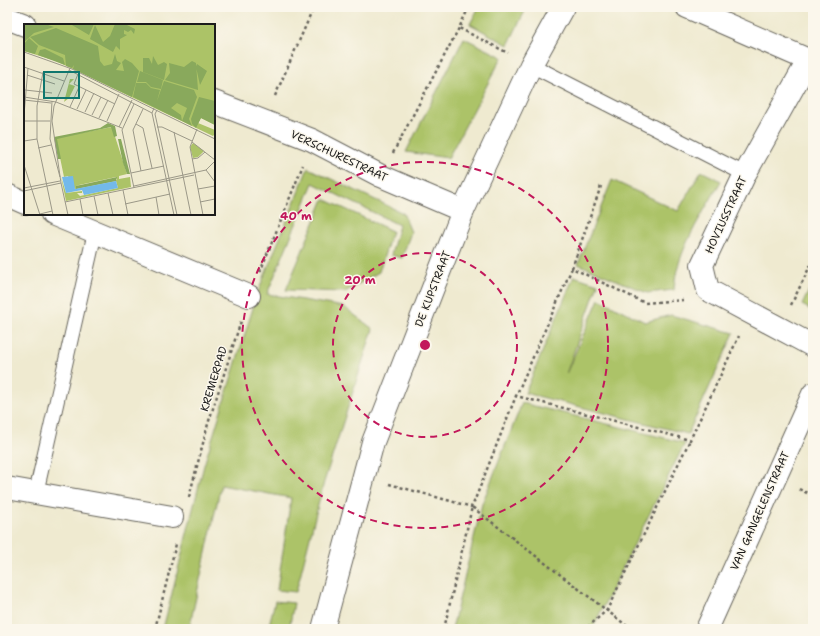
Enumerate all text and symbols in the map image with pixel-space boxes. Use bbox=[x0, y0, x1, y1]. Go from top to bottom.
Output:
inset map bbox=[24, 24, 215, 215]
street label: VERSCHURESTRAAT bbox=[288, 127, 390, 185]
street label: HOVIUSSTRAAT bbox=[701, 174, 751, 256]
text: 40 m bbox=[280, 208, 312, 224]
street label: DE KUPSTRAAT bbox=[412, 249, 454, 329]
text: 20 m bbox=[344, 272, 376, 288]
centre of rings bbox=[418, 338, 432, 352]
street label: KREMERPAD bbox=[197, 345, 231, 413]
street label: VAN GANGELENSTRAAT bbox=[727, 449, 793, 573]

